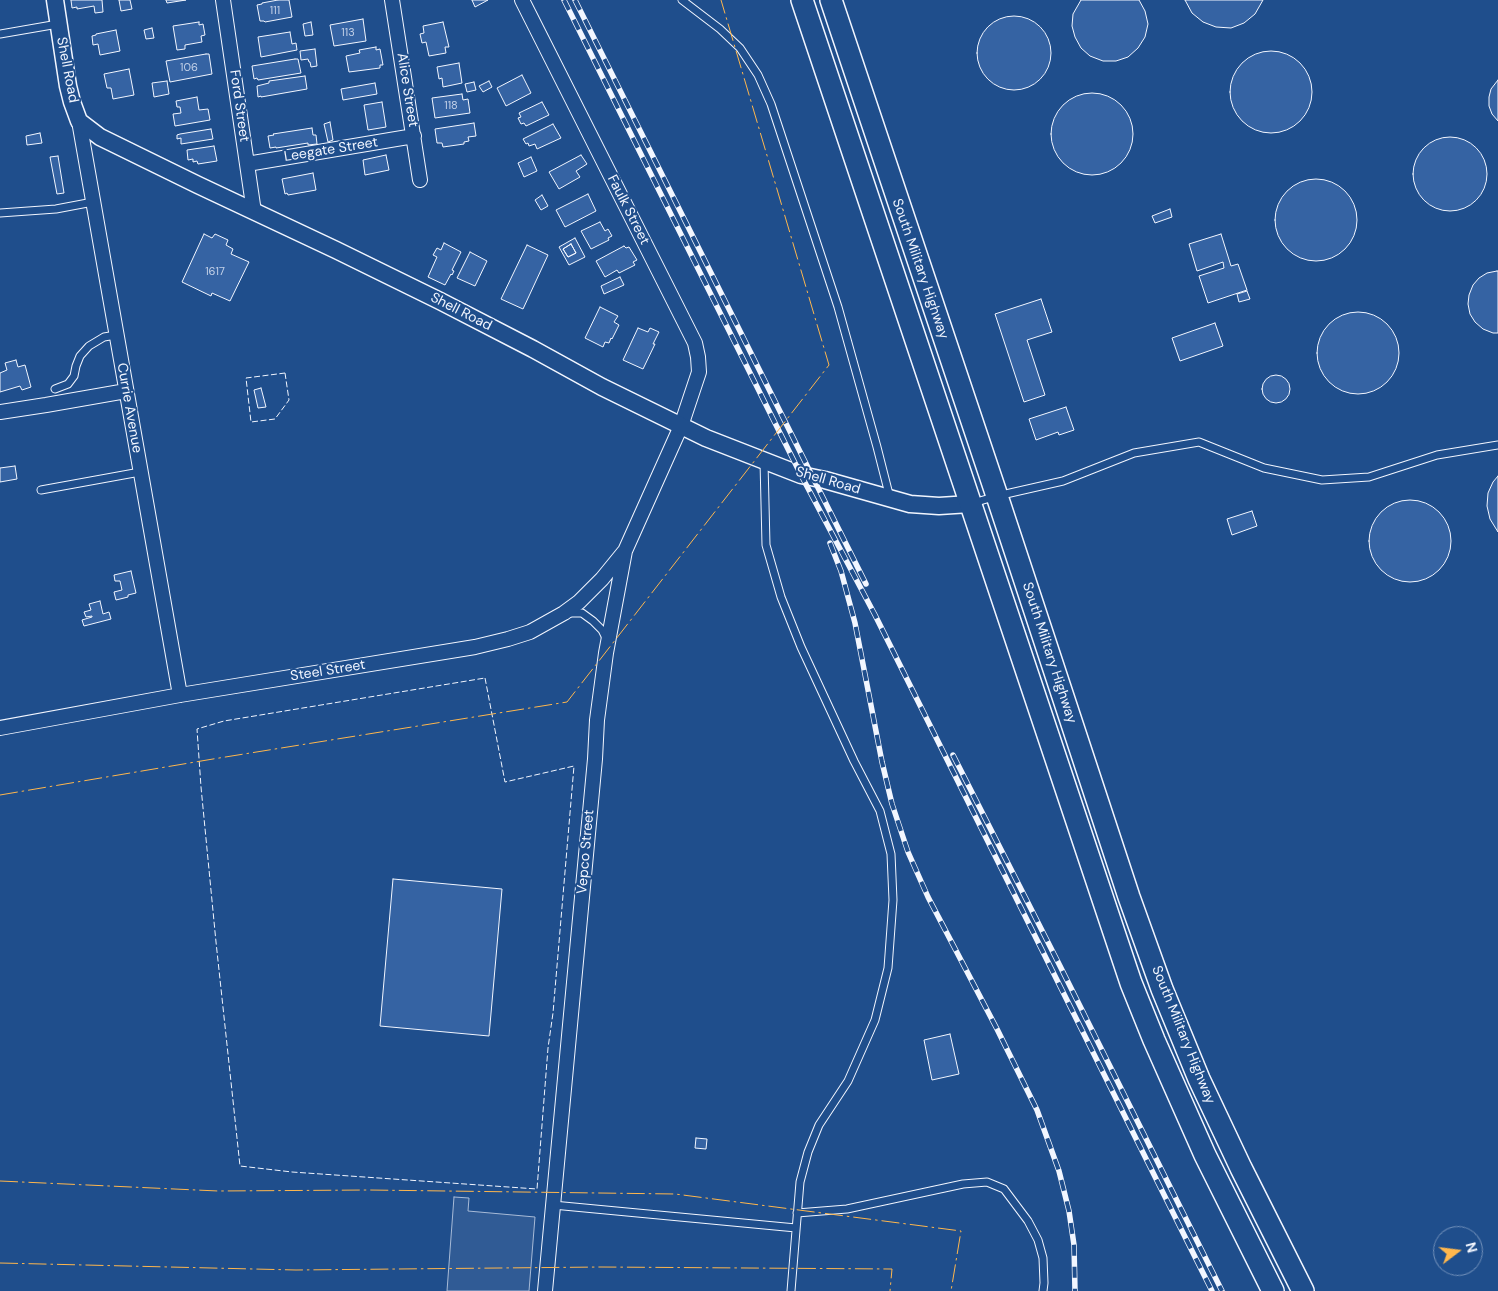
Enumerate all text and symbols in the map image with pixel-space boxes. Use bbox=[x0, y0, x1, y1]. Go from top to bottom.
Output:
house number: 111 bbox=[270, 4, 280, 18]
house number: 113 bbox=[341, 26, 355, 40]
street label: Shell Road bbox=[52, 36, 82, 104]
street label: Alice Street bbox=[393, 52, 421, 128]
house number: 106 bbox=[180, 61, 198, 75]
street label: Ford Street bbox=[226, 69, 252, 143]
house number: 118 bbox=[444, 99, 458, 113]
street label: Leegate Street bbox=[283, 134, 379, 166]
street label: Faulk Street bbox=[603, 172, 653, 248]
street label: South Military Highway bbox=[888, 197, 952, 341]
house number: 1617 bbox=[205, 265, 225, 279]
street label: Shell Road bbox=[427, 289, 495, 335]
street label: Currie Avenue bbox=[113, 362, 145, 454]
street label: Shell Road bbox=[794, 464, 862, 498]
street label: South Military Highway bbox=[1018, 580, 1080, 726]
street label: Steel Street bbox=[289, 657, 367, 685]
street label: Vepco Street bbox=[574, 809, 598, 895]
street label: South Military Highway bbox=[1148, 963, 1218, 1107]
north arrow bbox=[1433, 1226, 1483, 1276]
text: N bbox=[1462, 1240, 1482, 1255]

